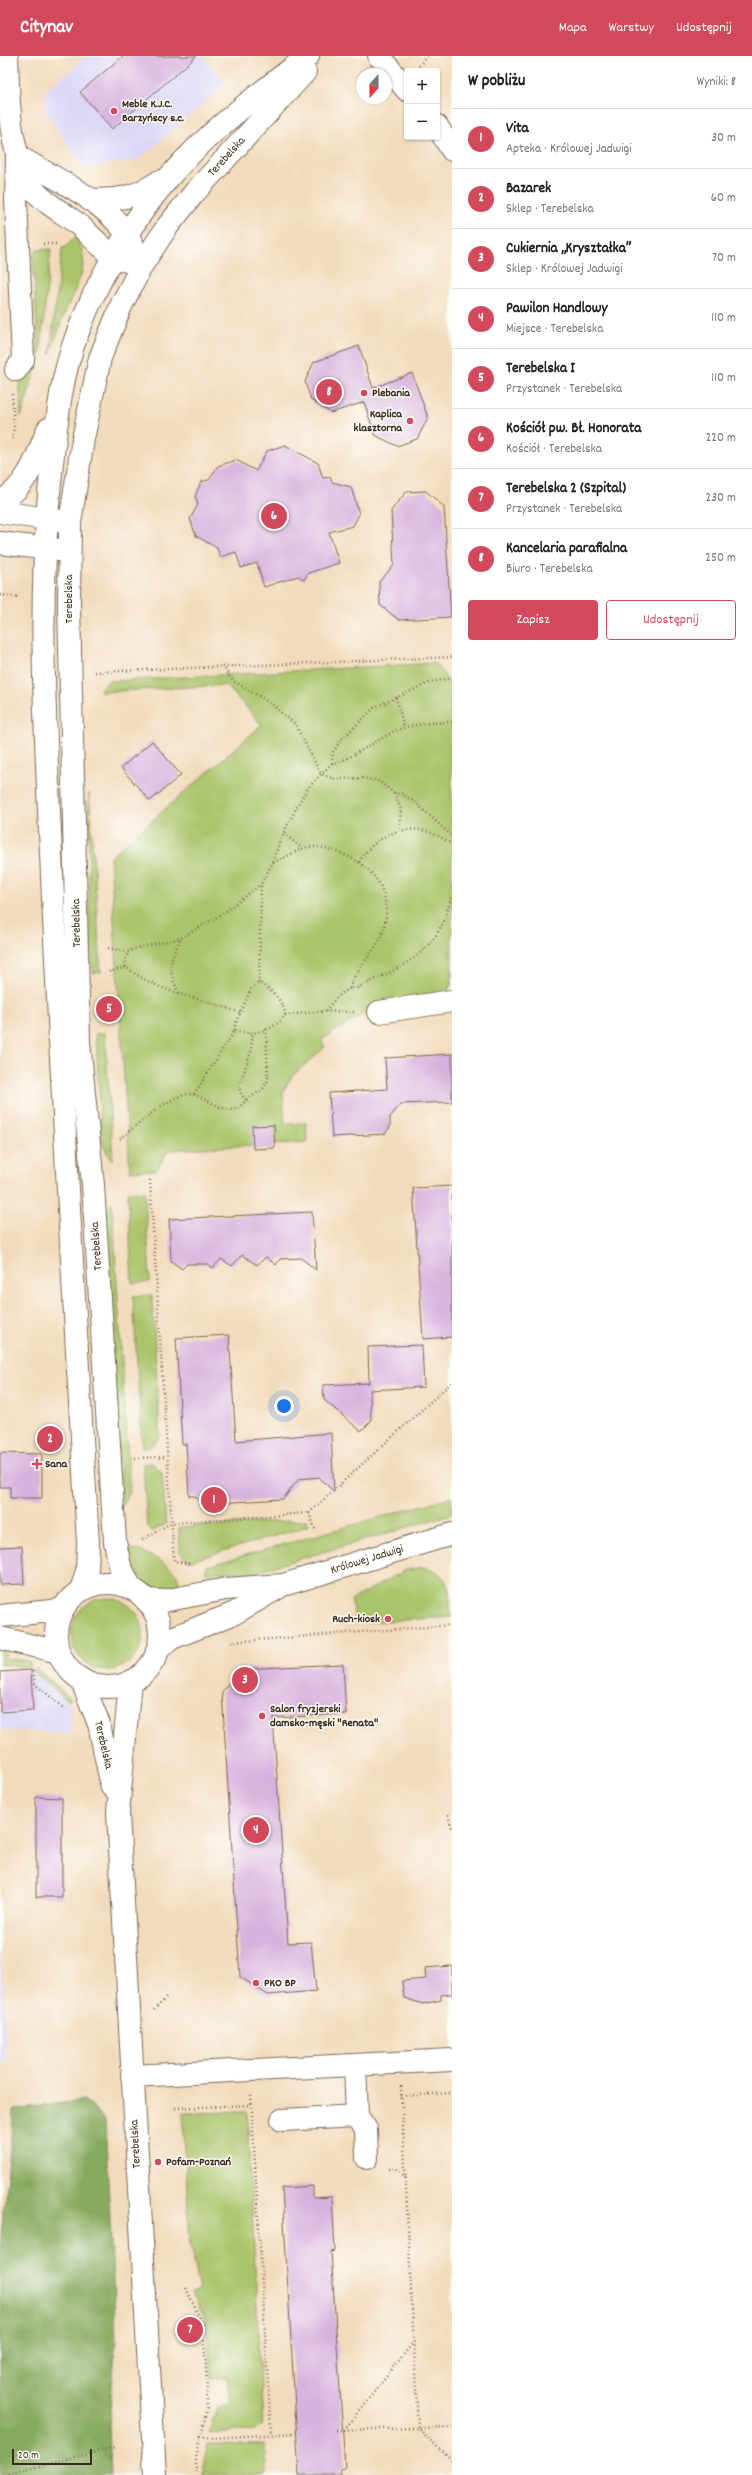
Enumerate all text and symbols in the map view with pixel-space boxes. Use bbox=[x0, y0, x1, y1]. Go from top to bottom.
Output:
text: Citynav bbox=[20, 15, 73, 42]
text: Mapa bbox=[559, 18, 587, 38]
text: Warstwy bbox=[609, 18, 654, 38]
text: Udostępnij bbox=[676, 18, 732, 38]
north arrow bbox=[356, 68, 392, 104]
map controls bbox=[404, 68, 440, 140]
button: + bbox=[404, 68, 440, 104]
text: W pobliżu bbox=[468, 70, 525, 94]
text: Wyniki: 8 bbox=[697, 73, 736, 92]
place label: Meble K.J.C. Barzyńscy s.c. bbox=[122, 96, 184, 127]
button: − bbox=[404, 104, 440, 140]
marker: Meble K.J.C. Barzyńscy s.c. bbox=[109, 106, 119, 116]
text: Vita bbox=[506, 118, 529, 140]
text: 1 bbox=[480, 129, 482, 148]
text: 30 m bbox=[711, 129, 736, 148]
street label: Terebelska bbox=[204, 133, 250, 181]
text: Apteka · Królowej Jadwigi bbox=[506, 140, 632, 159]
text: Bazarek bbox=[506, 178, 551, 200]
text: 2 bbox=[478, 189, 484, 208]
text: 60 m bbox=[711, 189, 736, 208]
text: Sklep · Terebelska bbox=[506, 200, 594, 219]
text: Cukiernia „Kryształka” bbox=[506, 238, 631, 260]
text: 3 bbox=[478, 249, 484, 268]
text: 70 m bbox=[712, 249, 736, 268]
text: Sklep · Królowej Jadwigi bbox=[506, 260, 623, 279]
text: Pawilon Handlowy bbox=[506, 298, 608, 320]
text: 4 bbox=[478, 309, 484, 328]
text: 110 m bbox=[711, 309, 736, 328]
text: Miejsce · Terebelska bbox=[506, 320, 603, 339]
text: Terebelska I bbox=[506, 358, 575, 380]
text: 5 bbox=[478, 369, 484, 388]
text: 110 m bbox=[711, 369, 736, 388]
pin: 8 bbox=[316, 377, 342, 407]
text: Przystanek · Terebelska bbox=[506, 380, 622, 399]
place label: Plebania bbox=[372, 385, 411, 402]
marker: Plebania bbox=[359, 388, 369, 398]
place label: Kaplica klasztorna bbox=[354, 406, 403, 437]
marker: Kaplica klasztorna bbox=[405, 416, 415, 426]
text: Kościół pw. Bł. Honorata bbox=[506, 418, 641, 440]
text: 6 bbox=[478, 429, 484, 448]
text: 220 m bbox=[706, 429, 736, 448]
text: Kościół · Terebelska bbox=[506, 440, 602, 459]
text: Terebelska 2 (Szpital) bbox=[506, 478, 626, 500]
text: 7 bbox=[479, 489, 483, 508]
text: 230 m bbox=[706, 489, 736, 508]
text: Przystanek · Terebelska bbox=[506, 500, 622, 519]
pin: 6 bbox=[261, 501, 287, 531]
text: Kancelaria parafialna bbox=[506, 538, 627, 560]
text: 8 bbox=[478, 549, 484, 568]
text: 250 m bbox=[705, 549, 736, 568]
text: Biuro · Terebelska bbox=[506, 560, 593, 579]
street label: Terebelska bbox=[61, 574, 78, 623]
button: Zapisz bbox=[468, 600, 598, 640]
button: Udostępnij bbox=[606, 600, 736, 640]
street label: Terebelska bbox=[68, 898, 86, 948]
pin: 5 bbox=[96, 994, 122, 1024]
street label: Terebelska bbox=[87, 1221, 107, 1271]
your location bbox=[274, 1396, 294, 1416]
pin: 2 bbox=[37, 1424, 63, 1454]
place label: Sana bbox=[45, 1456, 68, 1473]
marker: Sana bbox=[32, 1459, 42, 1469]
pin: 1 bbox=[201, 1485, 227, 1515]
street label: Królowej Jadwigi bbox=[328, 1541, 406, 1579]
place label: Ruch-kiosk bbox=[332, 1611, 380, 1628]
marker: Ruch-kiosk bbox=[383, 1614, 393, 1624]
pin: 3 bbox=[232, 1665, 258, 1695]
place label: Salon fryzjerski damsko-męski "Renata" bbox=[270, 1701, 378, 1732]
marker: Salon fryzjerski damsko-męski "Renata" bbox=[257, 1711, 267, 1721]
street label: Terebelska bbox=[89, 1719, 117, 1771]
pin: 4 bbox=[243, 1815, 269, 1845]
place label: PKO BP bbox=[264, 1975, 296, 1992]
marker: PKO BP bbox=[251, 1978, 261, 1988]
street label: Terebelska bbox=[126, 2119, 146, 2169]
place label: Pofam-Poznań bbox=[166, 2154, 232, 2171]
marker: Pofam-Poznań bbox=[153, 2157, 163, 2167]
pin: 7 bbox=[177, 2315, 203, 2345]
scale bar bbox=[12, 2447, 92, 2466]
text: 20 m bbox=[18, 2448, 39, 2464]

